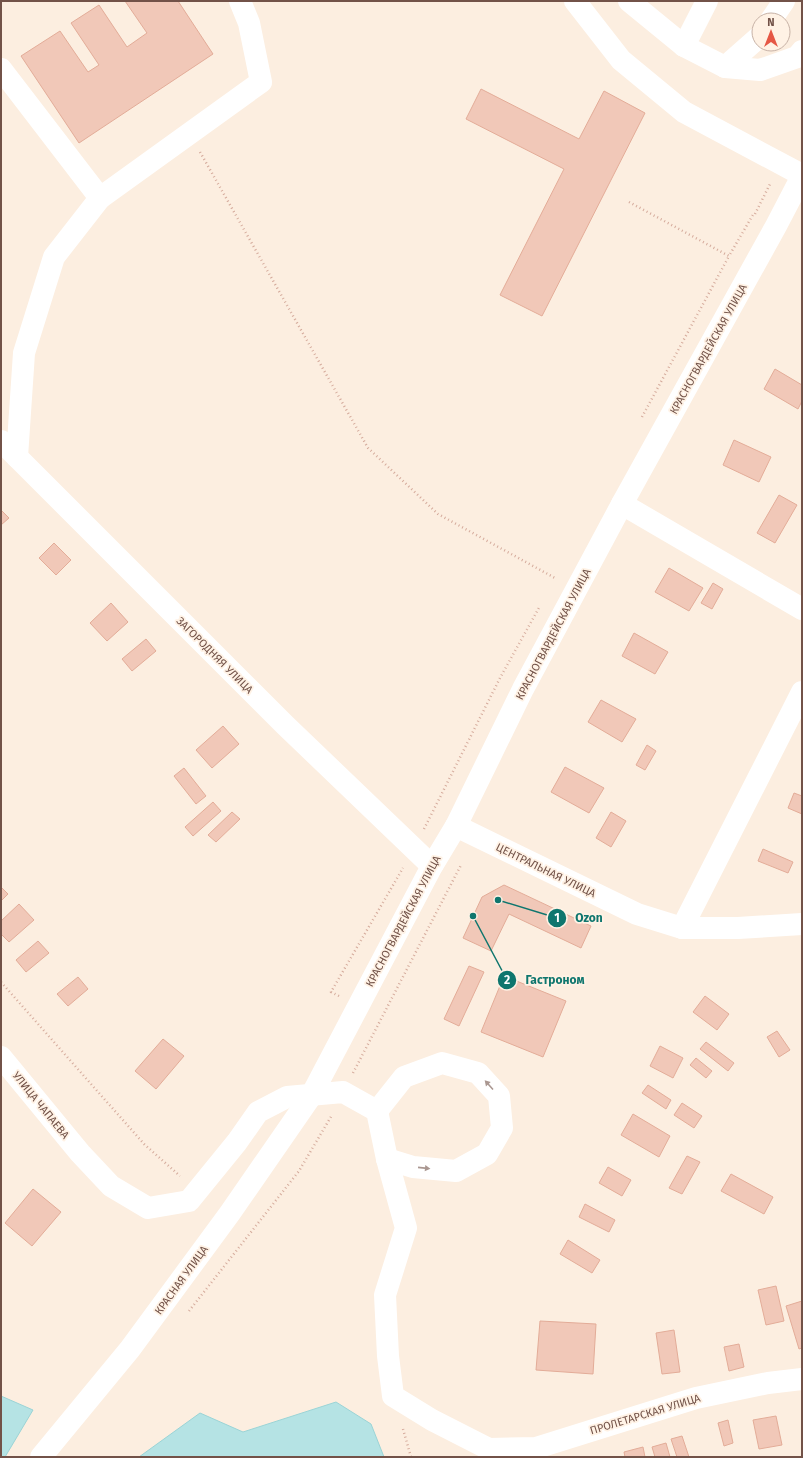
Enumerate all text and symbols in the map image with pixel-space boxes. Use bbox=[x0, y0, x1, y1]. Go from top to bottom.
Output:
north arrow bbox=[751, 12, 791, 52]
text: N bbox=[767, 16, 775, 29]
street label: КРАСНОГВАРДЕЙСКАЯ УЛИЦА bbox=[667, 281, 750, 417]
street label: КРАСНОГВАРДЕЙСКАЯ УЛИЦА bbox=[513, 566, 594, 702]
street label: ЗАГОРОДНЯЯ УЛИЦА bbox=[174, 614, 256, 697]
street label: ЦЕНТРАЛЬНАЯ УЛИЦА bbox=[494, 841, 598, 901]
street label: КРАСНОГВАРДЕЙСКАЯ УЛИЦА bbox=[363, 853, 444, 989]
callout: Ozon bbox=[547, 906, 611, 930]
text: 1 bbox=[554, 911, 560, 925]
text: Ozon bbox=[575, 911, 603, 925]
callout: Гастроном bbox=[497, 968, 593, 992]
text: 2 bbox=[504, 973, 510, 987]
text: Гастроном bbox=[525, 973, 585, 987]
street label: УЛИЦА ЧАПАЕВА bbox=[10, 1069, 72, 1142]
one-way arrow bbox=[484, 1080, 494, 1090]
one-way arrow bbox=[418, 1165, 430, 1172]
street label: КРАСНАЯ УЛИЦА bbox=[152, 1243, 211, 1317]
street label: ПРОЛЕТАРСКАЯ УЛИЦА bbox=[588, 1391, 703, 1437]

